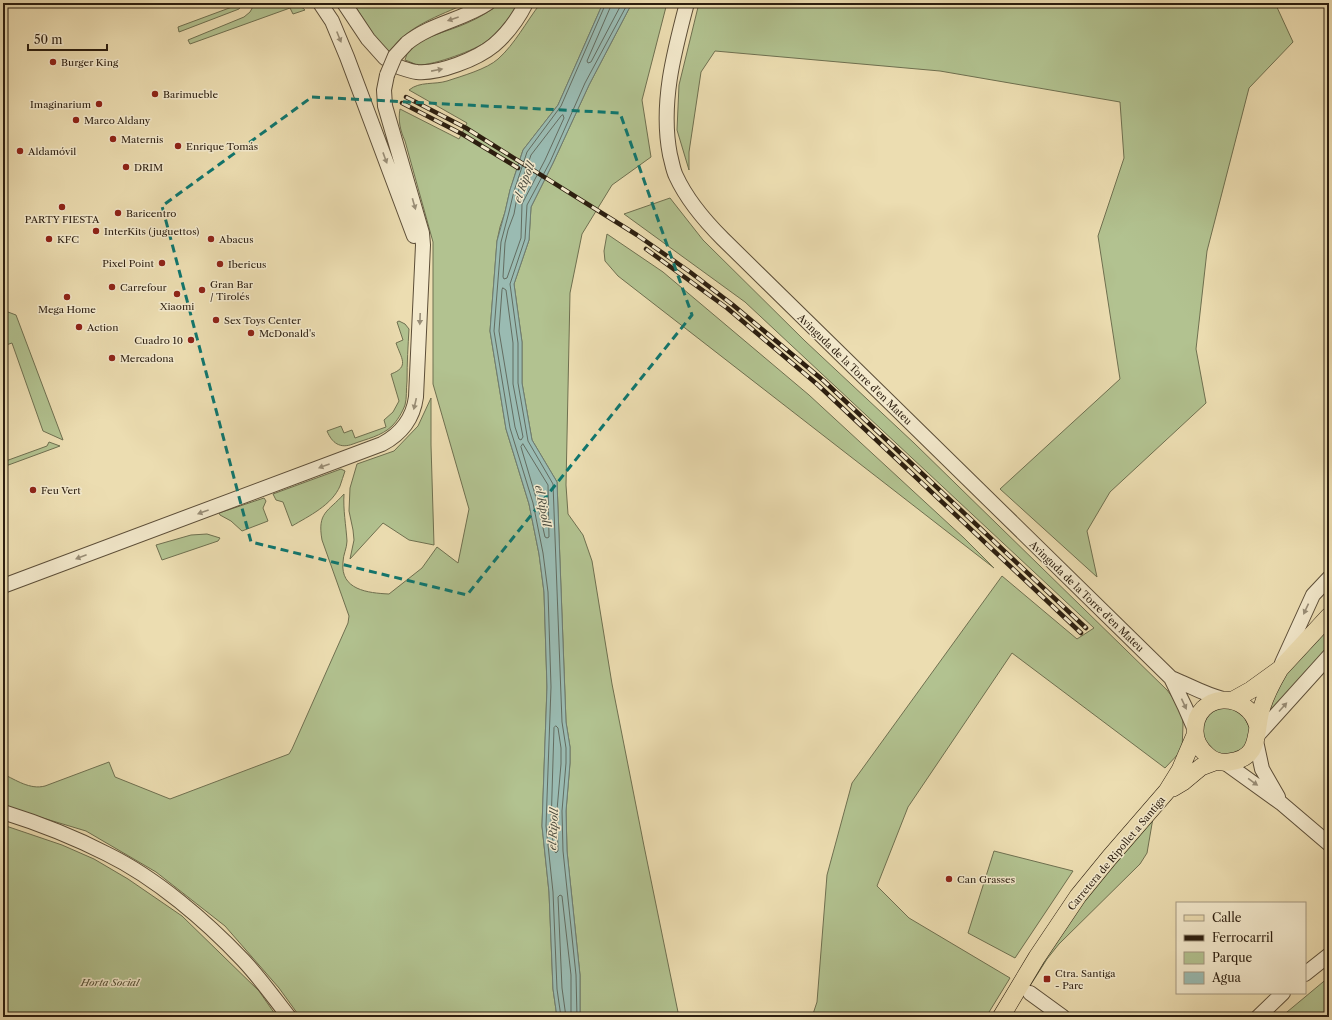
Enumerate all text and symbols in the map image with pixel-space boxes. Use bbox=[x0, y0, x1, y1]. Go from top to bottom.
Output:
one-way arrow bbox=[447, 16, 459, 22]
scale bar bbox=[28, 26, 107, 52]
one-way arrow bbox=[336, 31, 342, 43]
text: 50 m bbox=[34, 32, 63, 47]
place label: Burger King bbox=[61, 56, 119, 69]
marker: Burger King bbox=[48, 57, 58, 67]
one-way arrow bbox=[431, 67, 443, 73]
place label: Barimueble bbox=[163, 88, 219, 101]
marker: Barimueble bbox=[150, 89, 160, 99]
place label: Imaginarium bbox=[30, 98, 92, 111]
marker: Imaginarium bbox=[94, 99, 104, 109]
place label: Marco Aldany bbox=[84, 114, 151, 127]
marker: Marco Aldany bbox=[71, 115, 81, 125]
place label: Maternis bbox=[121, 133, 163, 146]
marker: Maternis bbox=[108, 134, 118, 144]
place label: Enrique Tomás bbox=[186, 140, 258, 153]
marker: Enrique Tomás bbox=[173, 141, 183, 151]
place label: Aldamóvil bbox=[27, 145, 76, 158]
marker: Aldamóvil bbox=[15, 146, 25, 156]
one-way arrow bbox=[382, 153, 388, 165]
water label: el Ripoll bbox=[510, 158, 538, 204]
place label: DRIM bbox=[134, 161, 163, 174]
marker: DRIM bbox=[121, 162, 131, 172]
one-way arrow bbox=[411, 198, 417, 211]
marker: PARTY FIESTA bbox=[57, 202, 67, 212]
place label: Baricentro bbox=[126, 207, 176, 220]
marker: Baricentro bbox=[113, 208, 123, 218]
place label: PARTY FIESTA bbox=[25, 213, 100, 226]
place label: InterKits (juguettos) bbox=[104, 225, 199, 238]
marker: InterKits (juguettos) bbox=[91, 226, 101, 236]
place label: KFC bbox=[57, 233, 79, 246]
place label: Abacus bbox=[218, 233, 254, 246]
marker: KFC bbox=[44, 234, 54, 244]
marker: Abacus bbox=[206, 234, 216, 244]
place label: Pixel Point bbox=[102, 257, 154, 270]
marker: Pixel Point bbox=[157, 258, 167, 268]
place label: Ibericus bbox=[228, 258, 266, 271]
marker: Ibericus bbox=[215, 259, 225, 269]
place label: Gran Bar / Tirolés bbox=[210, 278, 254, 303]
place label: Carrefour bbox=[120, 281, 168, 294]
marker: Carrefour bbox=[107, 282, 117, 292]
marker: Gran Bar / Tirolés bbox=[197, 285, 207, 295]
marker: Xiaomi bbox=[172, 289, 182, 299]
marker: Mega Home bbox=[62, 292, 72, 302]
place label: Xiaomi bbox=[159, 300, 194, 313]
place label: Mega Home bbox=[38, 303, 96, 316]
street label: Avinguda de la Torre d'en Mateu bbox=[794, 310, 915, 428]
one-way arrow bbox=[417, 313, 423, 326]
place label: Sex Toys Center bbox=[224, 314, 302, 327]
marker: Sex Toys Center bbox=[211, 315, 221, 325]
place label: Action bbox=[86, 321, 119, 334]
marker: Action bbox=[74, 322, 84, 332]
place label: McDonald's bbox=[259, 327, 315, 340]
marker: McDonald's bbox=[246, 328, 256, 338]
place label: Cuadro 10 bbox=[134, 334, 183, 347]
marker: Cuadro 10 bbox=[186, 335, 196, 345]
place label: Mercadona bbox=[120, 352, 175, 365]
marker: Mercadona bbox=[107, 353, 117, 363]
one-way arrow bbox=[411, 398, 417, 411]
one-way arrow bbox=[318, 464, 330, 470]
place label: Feu Vert bbox=[41, 484, 81, 497]
water label: el Ripoll bbox=[532, 484, 554, 529]
marker: Feu Vert bbox=[28, 485, 38, 495]
one-way arrow bbox=[196, 509, 208, 515]
street label: Avinguda de la Torre d'en Mateu bbox=[1026, 537, 1147, 655]
one-way arrow bbox=[74, 555, 86, 561]
one-way arrow bbox=[1303, 604, 1309, 615]
one-way arrow bbox=[1181, 698, 1187, 709]
one-way arrow bbox=[1279, 702, 1288, 712]
one-way arrow bbox=[1248, 778, 1258, 786]
street label: Carretera de Ripollet a Santiga bbox=[1065, 793, 1168, 913]
water label: el Ripoll bbox=[545, 806, 561, 850]
place label: Can Grasses bbox=[957, 873, 1015, 886]
marker: Can Grasses bbox=[944, 874, 954, 884]
legend bbox=[1176, 902, 1306, 994]
text: Calle bbox=[1212, 910, 1242, 925]
text: Ferrocarril bbox=[1212, 930, 1274, 945]
text: Parque bbox=[1212, 950, 1253, 965]
place label: Ctra. Santiga - Parc bbox=[1055, 967, 1116, 992]
text: Agua bbox=[1211, 970, 1242, 985]
marker: Ctra. Santiga - Parc bbox=[1042, 974, 1052, 984]
park label: Horta Social bbox=[80, 976, 141, 989]

